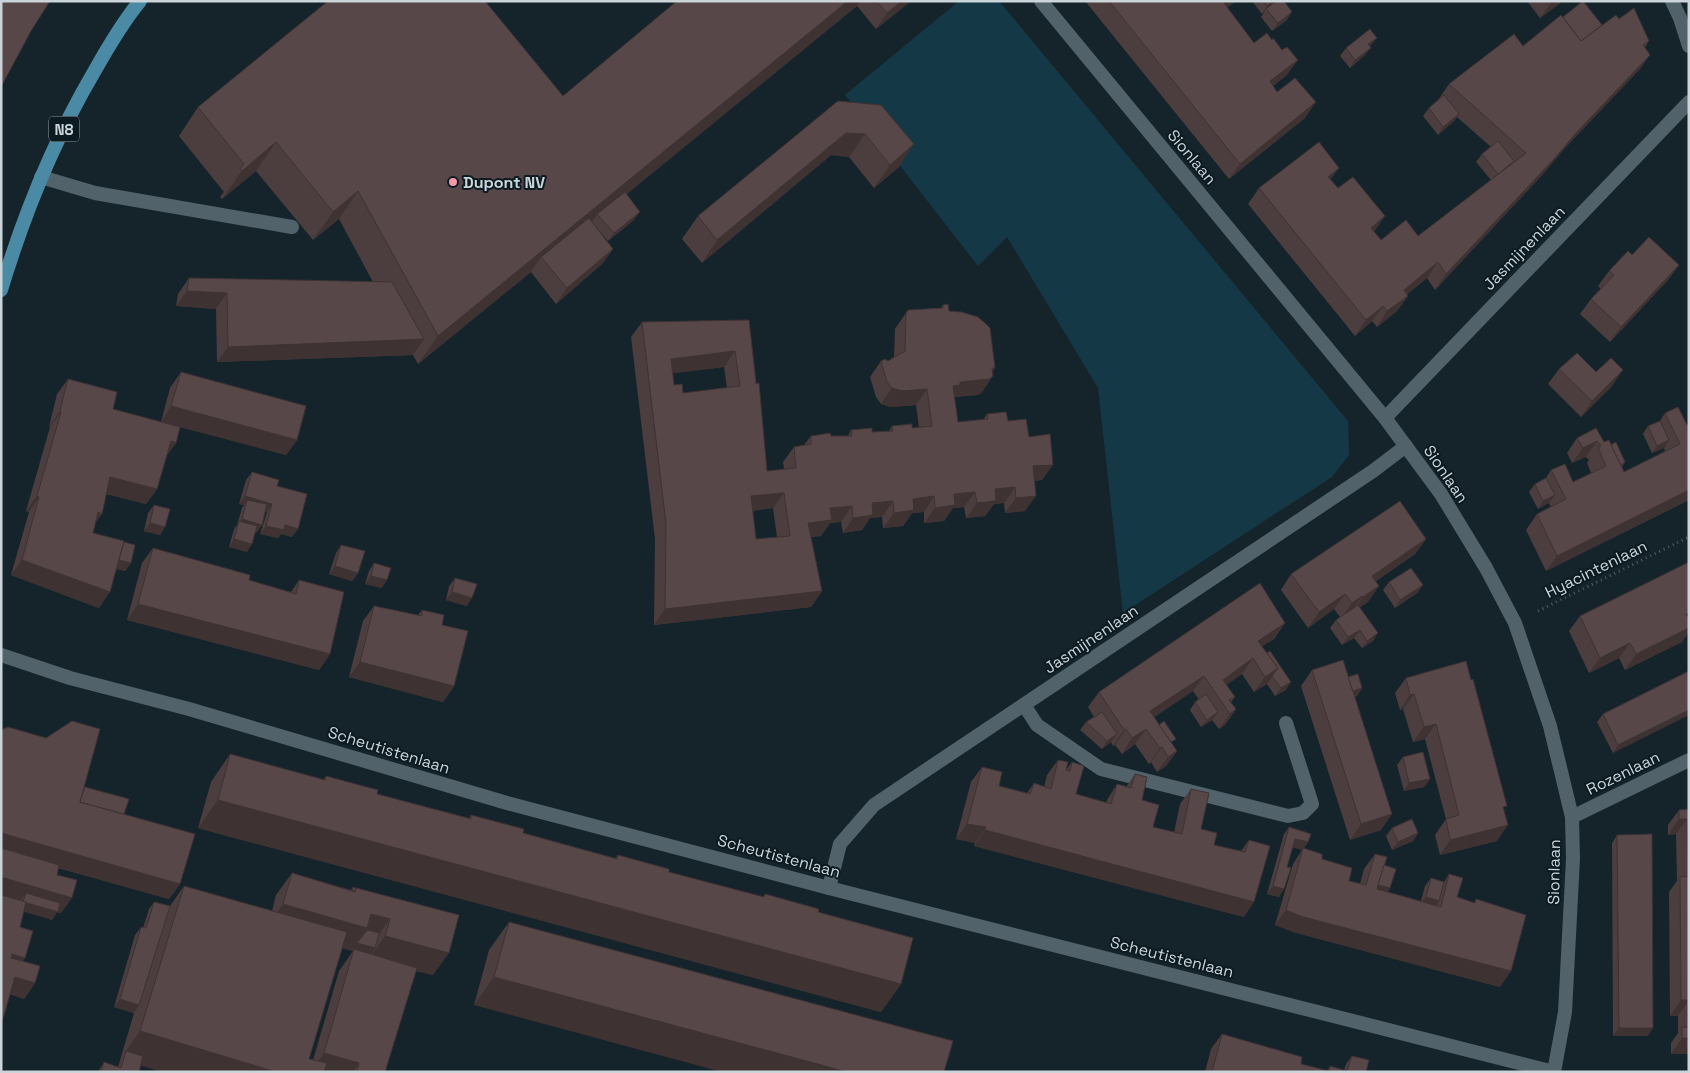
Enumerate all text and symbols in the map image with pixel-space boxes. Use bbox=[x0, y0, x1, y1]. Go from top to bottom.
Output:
road number: N8 bbox=[49, 116, 79, 142]
street label: Sionlaan bbox=[1163, 125, 1221, 189]
place label: Dupont NV bbox=[463, 172, 545, 193]
marker: Dupont NV bbox=[447, 176, 459, 188]
street label: Jasmijnenlaan bbox=[1478, 201, 1570, 295]
street label: Sionlaan bbox=[1419, 441, 1473, 507]
street label: Hyacintenlaan bbox=[1542, 535, 1650, 603]
street label: Jasmijnenlaan bbox=[1040, 600, 1142, 678]
street label: Scheutistenlaan bbox=[325, 721, 453, 779]
street label: Rozenlaan bbox=[1583, 746, 1663, 800]
street label: Scheutistenlaan bbox=[715, 829, 843, 883]
street label: Sionlaan bbox=[1543, 839, 1565, 905]
street label: Scheutistenlaan bbox=[1108, 932, 1236, 982]

